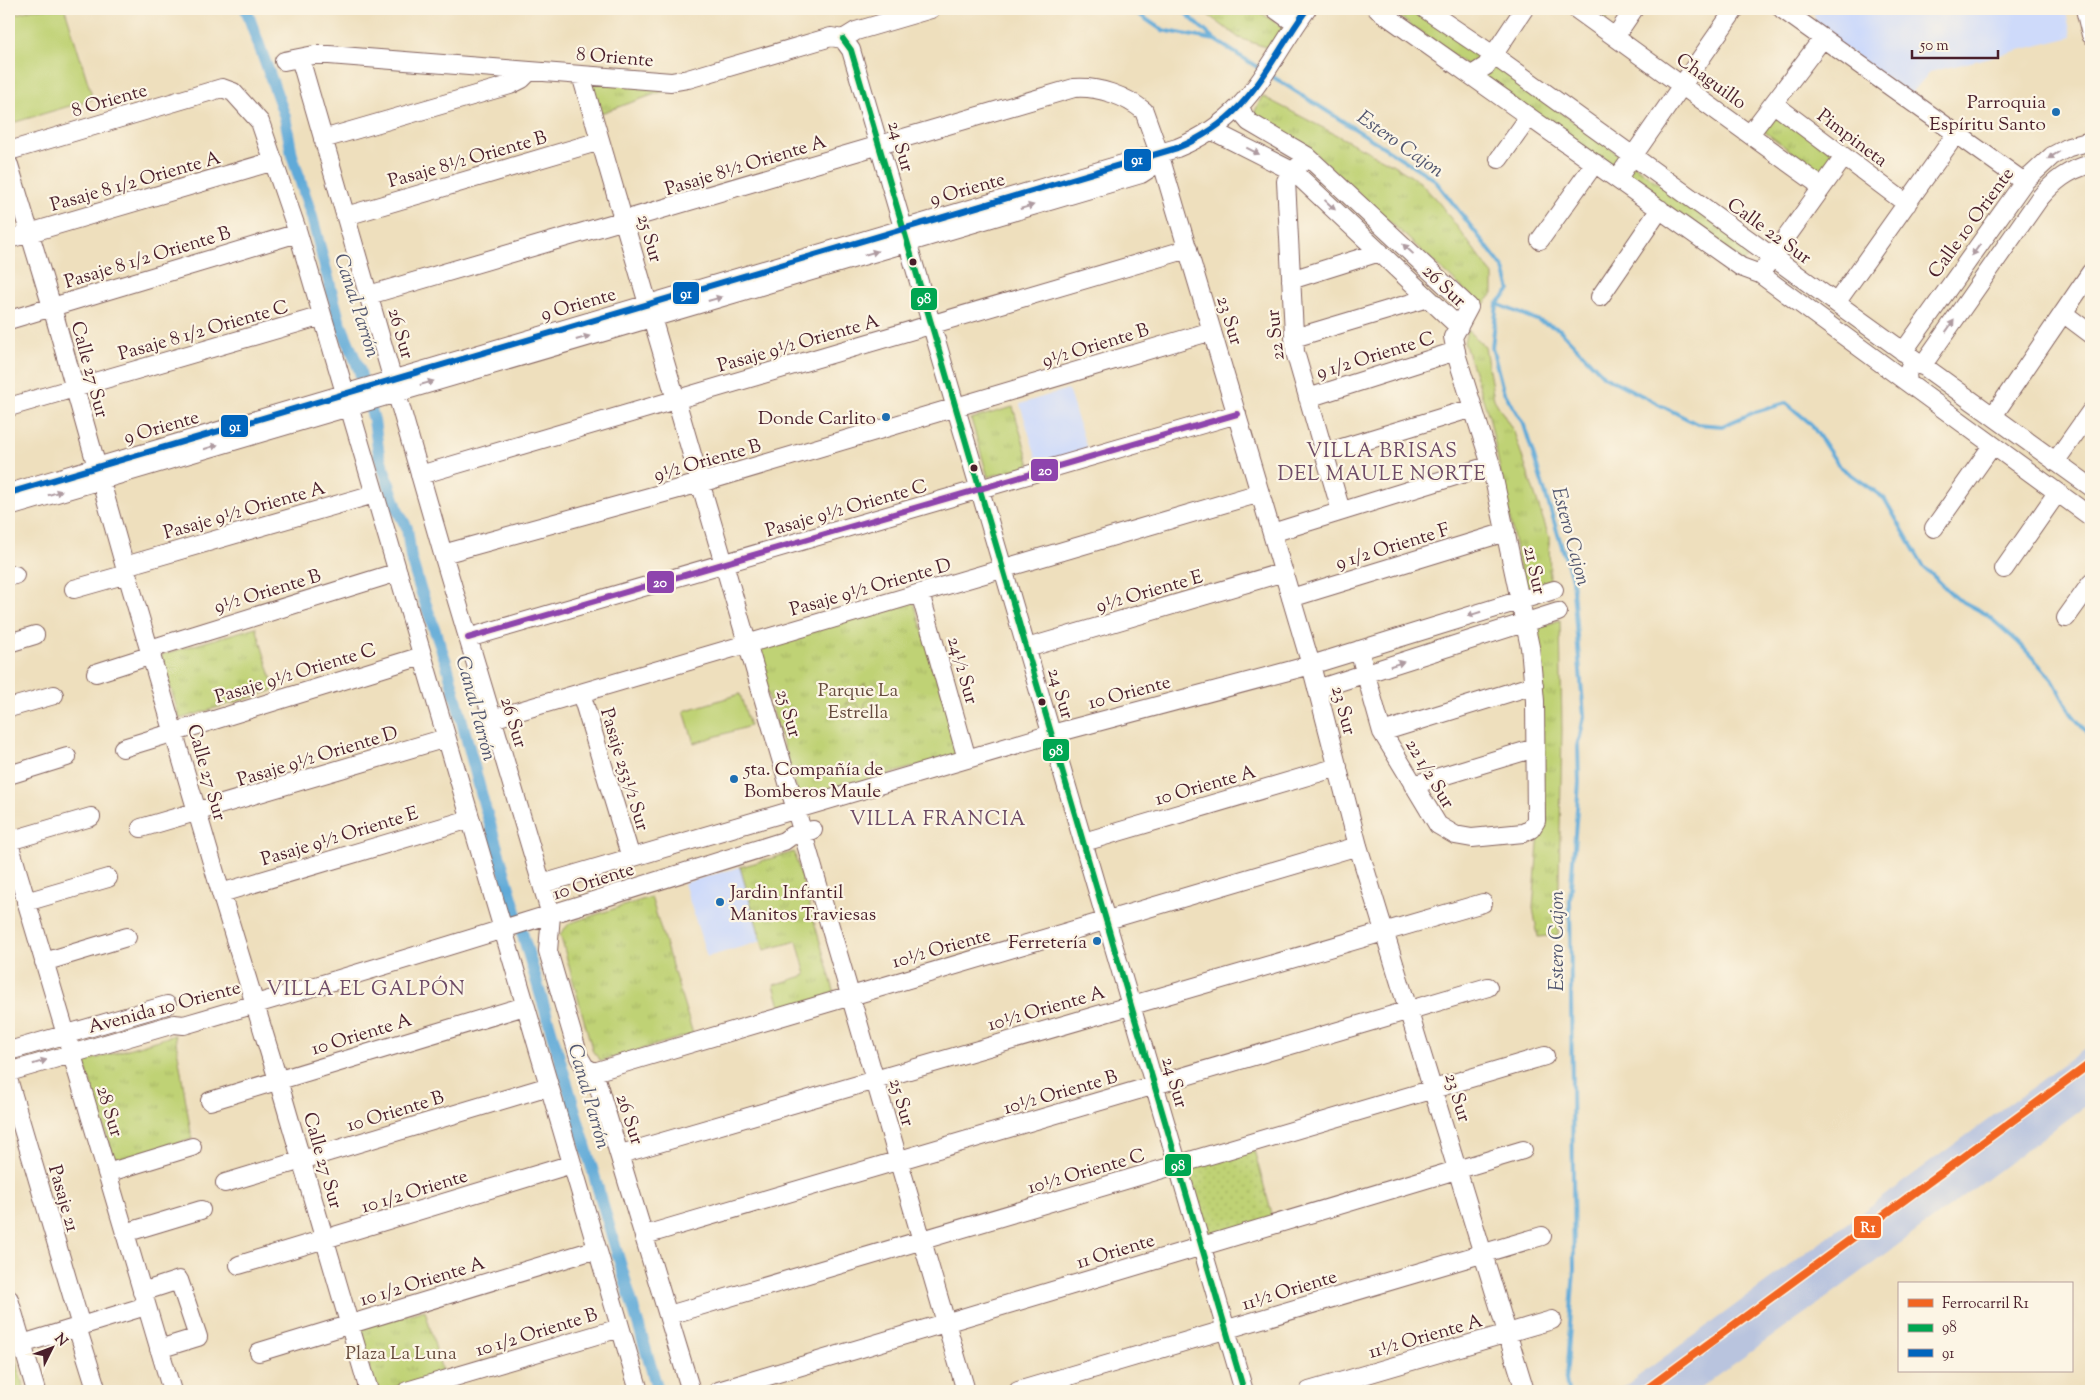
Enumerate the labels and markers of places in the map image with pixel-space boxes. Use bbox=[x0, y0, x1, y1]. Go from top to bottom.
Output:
place label: Parroquia Espíritu Santo bbox=[1929, 90, 2046, 139]
marker: Parroquia Espíritu Santo bbox=[2050, 106, 2062, 118]
unlabelled marker bbox=[908, 257, 918, 267]
place label: Donde Carlito bbox=[758, 406, 876, 433]
marker: Donde Carlito bbox=[880, 411, 892, 423]
unlabelled marker bbox=[969, 463, 979, 473]
unlabelled marker bbox=[1037, 697, 1047, 707]
place label: 5ta. Compañía de Bomberos Maule bbox=[743, 757, 884, 806]
marker: 5ta. Compañía de Bomberos Maule bbox=[728, 773, 740, 785]
place label: Jardin Infantil Manitos Traviesas bbox=[729, 880, 876, 929]
marker: Jardin Infantil Manitos Traviesas bbox=[714, 896, 726, 908]
place label: Ferretería bbox=[1008, 930, 1087, 957]
marker: Ferretería bbox=[1091, 935, 1103, 947]

